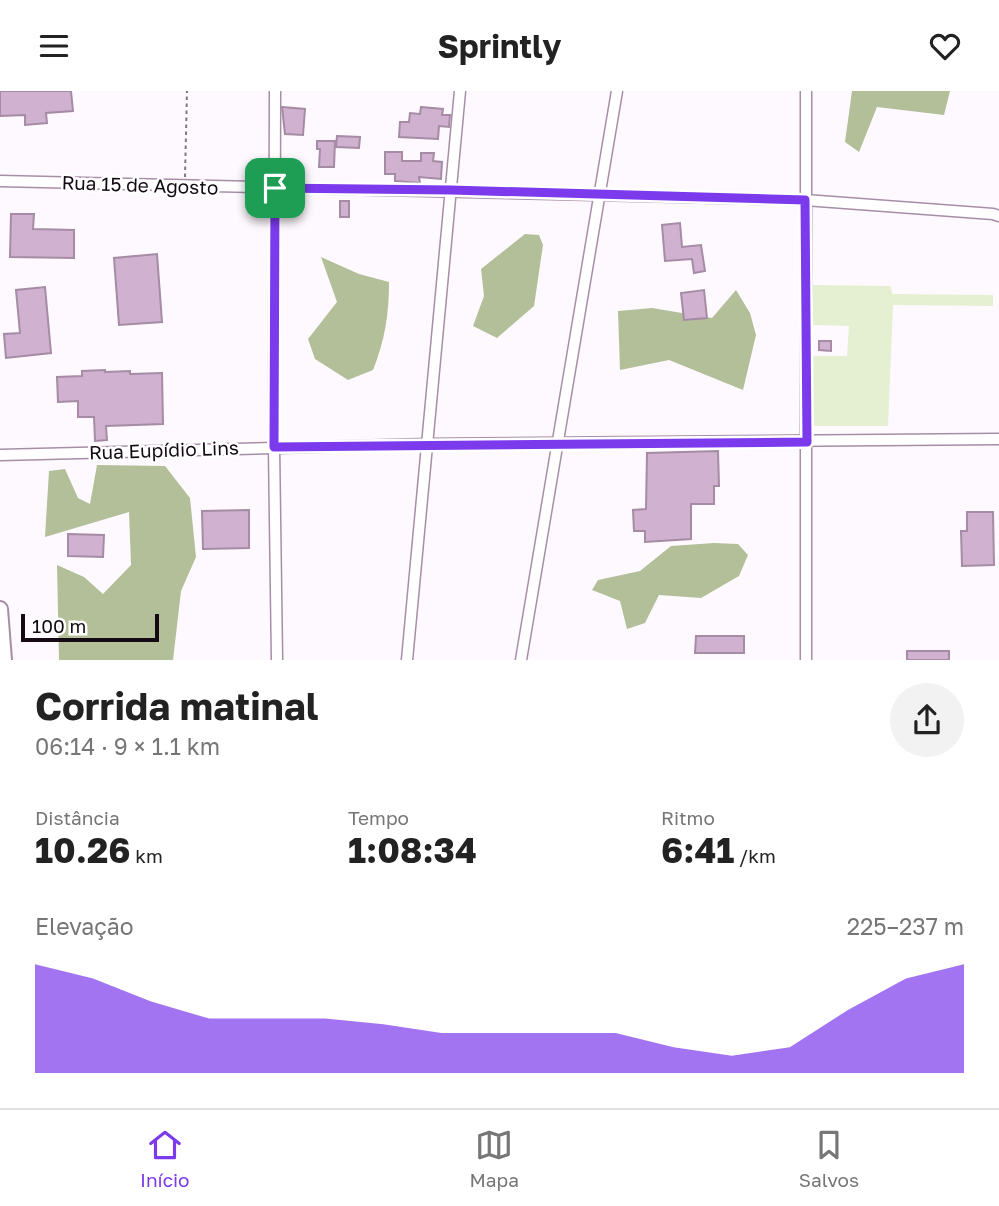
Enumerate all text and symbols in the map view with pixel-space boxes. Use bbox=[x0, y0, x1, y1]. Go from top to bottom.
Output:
icon: menu bbox=[35, 27, 73, 65]
text: Sprintly bbox=[438, 27, 561, 65]
icon: heart bbox=[926, 27, 964, 65]
pin bbox=[245, 158, 305, 218]
icon: arrive bbox=[256, 169, 294, 207]
street label: Rua 15 de Agosto bbox=[61, 170, 219, 199]
street label: Rua Eupídio Lins bbox=[89, 435, 239, 464]
scale bar bbox=[21, 611, 159, 643]
text: 100 m bbox=[32, 614, 86, 637]
text: Corrida matinal bbox=[35, 683, 318, 728]
button: share bbox=[890, 683, 964, 757]
text: 06:14 · 9 × 1.1 km bbox=[35, 732, 220, 760]
text: Distância bbox=[35, 806, 120, 829]
text: Tempo bbox=[348, 806, 409, 829]
text: Ritmo bbox=[661, 806, 715, 829]
text: 10.26 bbox=[35, 829, 131, 871]
text: 1:08:34 bbox=[348, 829, 477, 871]
text: 6:41 bbox=[661, 829, 734, 871]
text: km bbox=[131, 844, 163, 867]
text: /km bbox=[734, 844, 776, 867]
text: Elevação bbox=[35, 912, 134, 940]
text: 225–237 m bbox=[847, 912, 964, 940]
tab: Início bbox=[140, 1126, 190, 1191]
tab: Mapa bbox=[469, 1126, 519, 1191]
tab: Salvos bbox=[799, 1126, 859, 1191]

